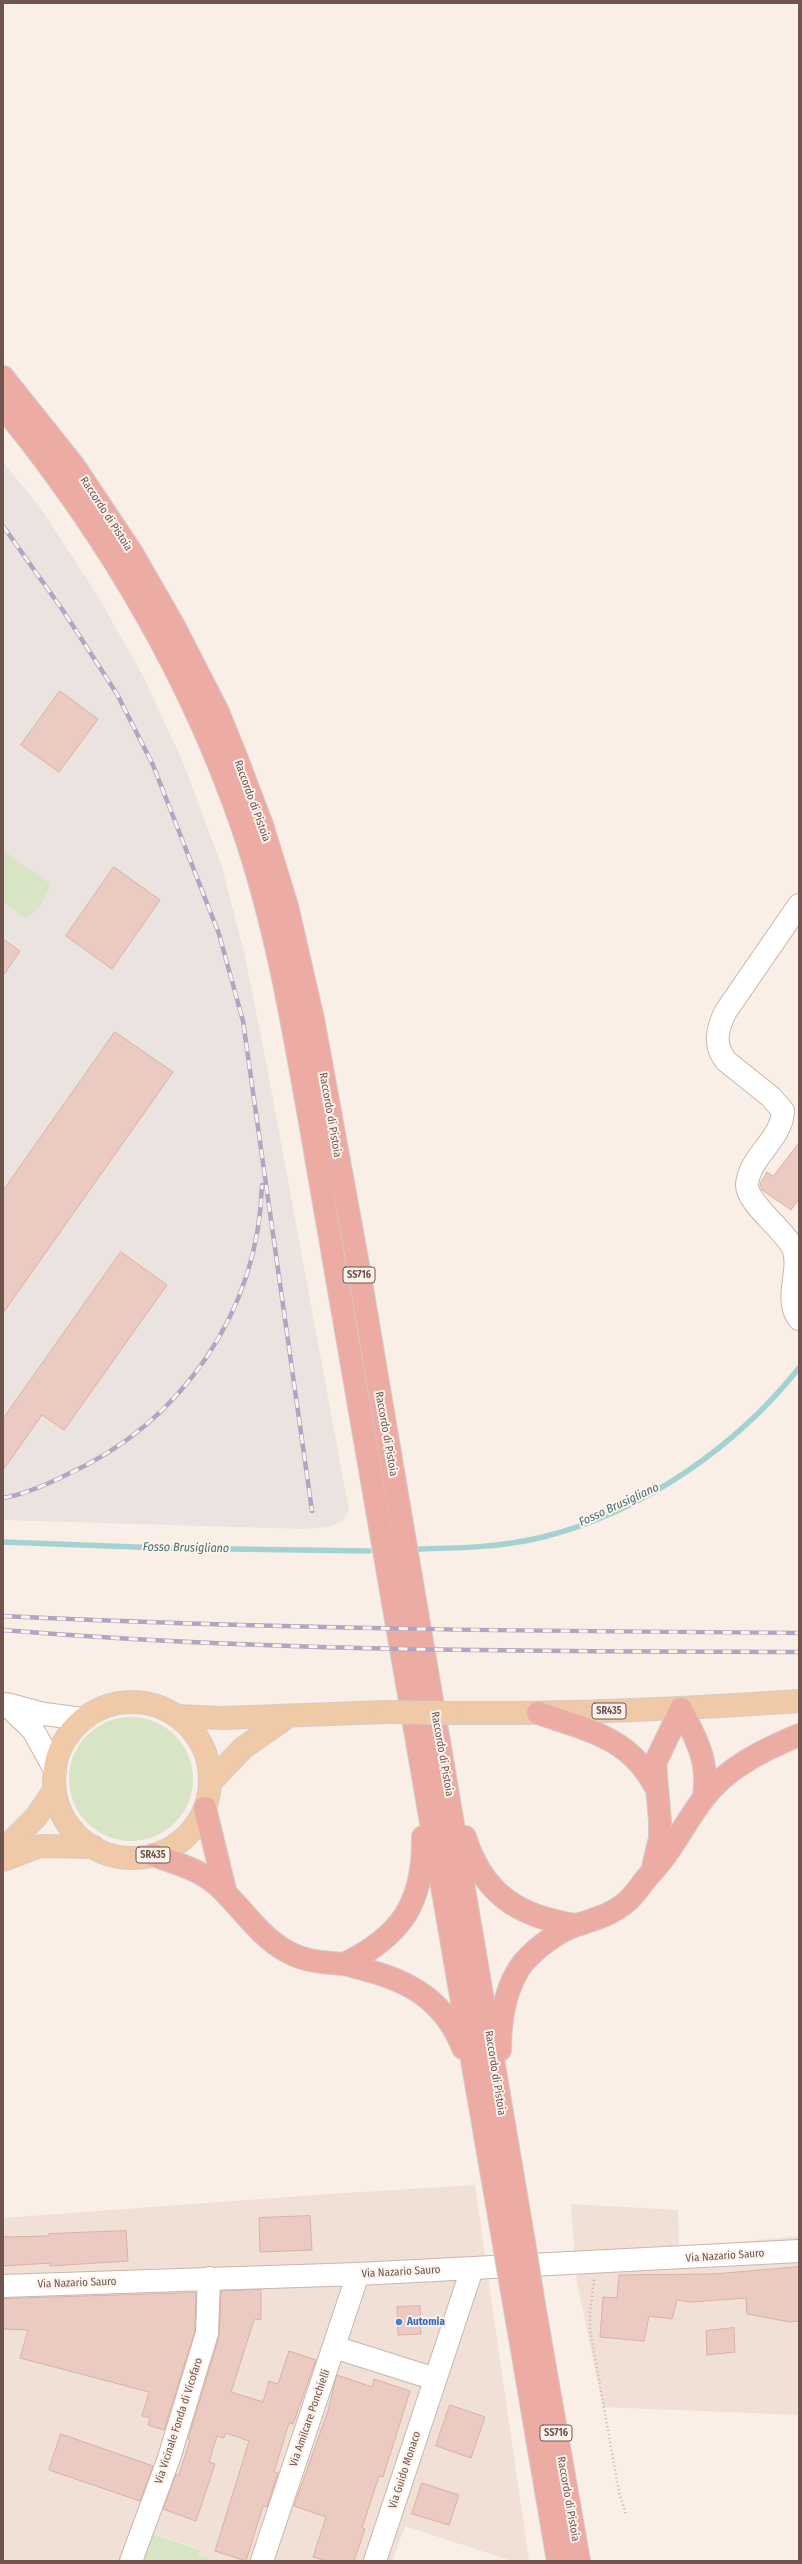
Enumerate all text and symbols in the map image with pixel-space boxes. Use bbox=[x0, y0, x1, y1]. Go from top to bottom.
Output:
street label: Raccordo di Pistoia bbox=[77, 474, 135, 554]
street label: Raccordo di Pistoia bbox=[231, 758, 273, 844]
street label: Raccordo di Pistoia bbox=[316, 1072, 344, 1158]
road number: SS716 bbox=[343, 1267, 375, 1283]
street label: Raccordo di Pistoia bbox=[372, 1391, 400, 1477]
water label: Fosso Brusigliano bbox=[577, 1480, 661, 1530]
water label: Fosso Brusigliano bbox=[143, 1540, 229, 1556]
road number: SR435 bbox=[592, 1703, 626, 1719]
street label: Raccordo di Pistoia bbox=[428, 1711, 456, 1797]
road number: SR435 bbox=[136, 1847, 170, 1863]
street label: Raccordo di Pistoia bbox=[482, 2030, 508, 2116]
street label: Via Nazario Sauro bbox=[685, 2247, 765, 2265]
street label: Via Nazario Sauro bbox=[361, 2263, 441, 2281]
street label: Via Nazario Sauro bbox=[37, 2275, 117, 2291]
place label: Automia bbox=[407, 2315, 445, 2329]
marker: Automia bbox=[394, 2317, 404, 2327]
street label: Via Vicinale Fonda di Vicofaro bbox=[152, 2356, 206, 2486]
street label: Via Amilcare Ponchielli bbox=[287, 2368, 333, 2468]
road number: SS716 bbox=[540, 2425, 572, 2441]
street label: Via Guido Monaco bbox=[386, 2430, 424, 2510]
street label: Raccordo di Pistoia bbox=[554, 2456, 582, 2542]

